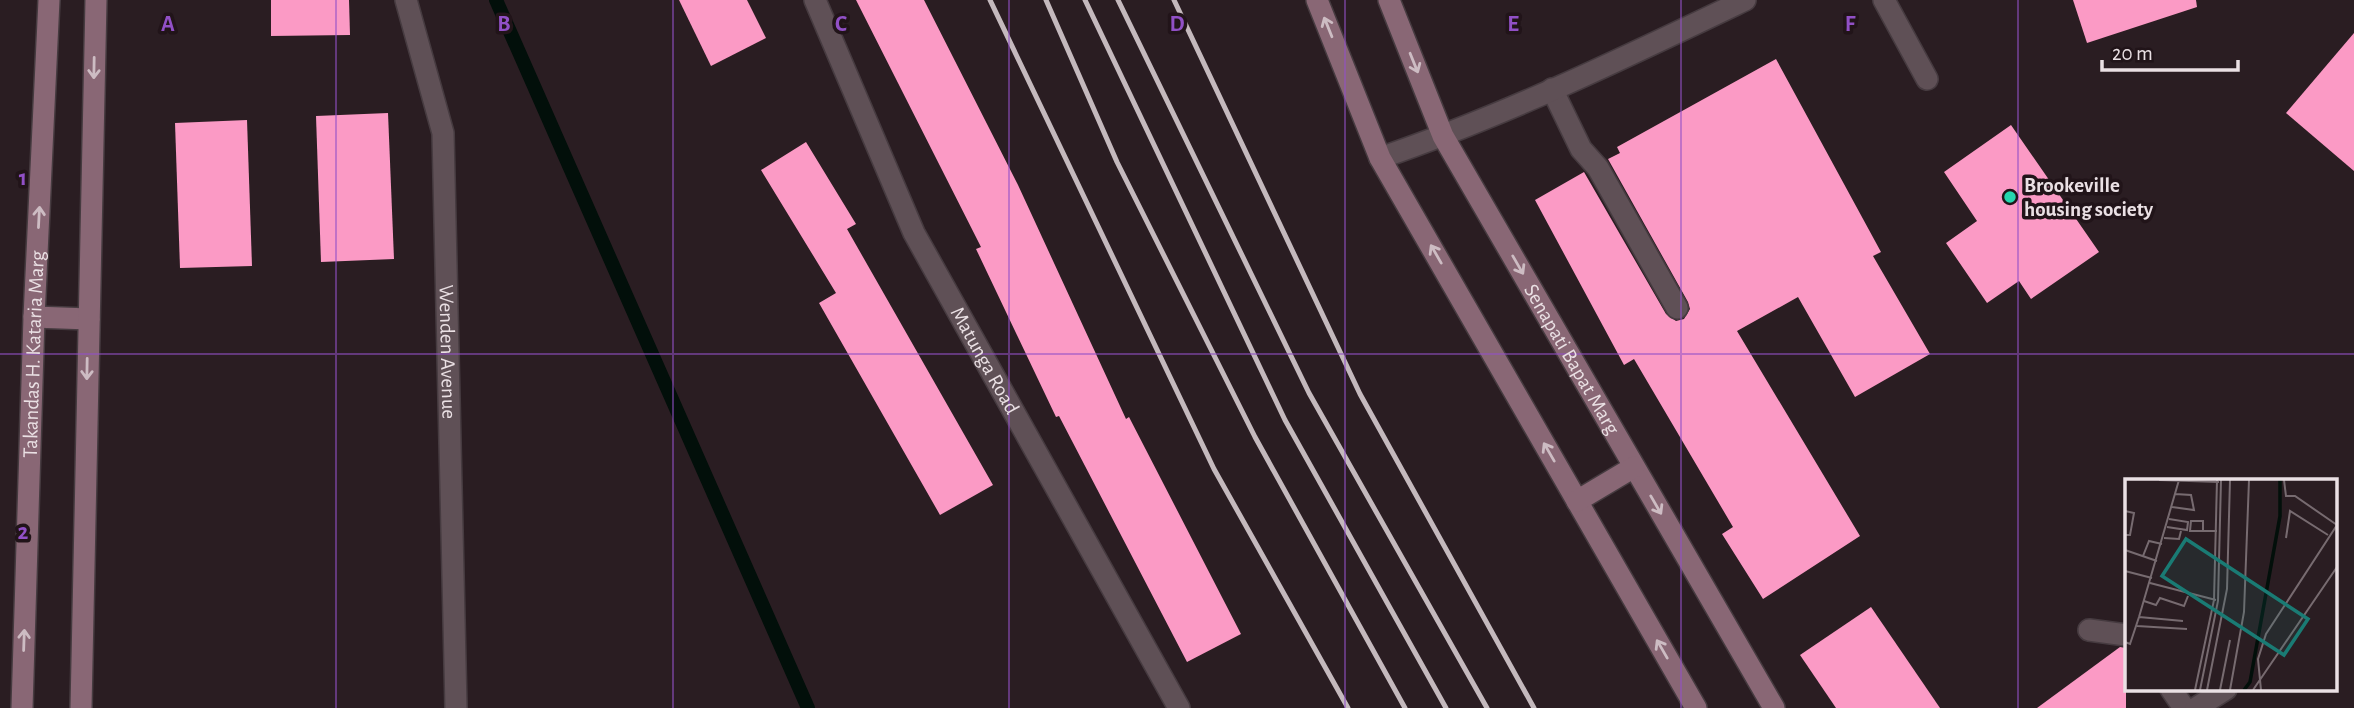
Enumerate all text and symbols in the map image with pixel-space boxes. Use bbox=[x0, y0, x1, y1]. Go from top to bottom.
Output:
text: A bbox=[161, 13, 175, 36]
text: B bbox=[497, 13, 511, 36]
text: C bbox=[835, 13, 847, 36]
text: D bbox=[1169, 13, 1185, 36]
text: E bbox=[1507, 13, 1519, 36]
text: F bbox=[1845, 13, 1856, 36]
one-way arrow bbox=[1320, 17, 1333, 39]
scale bar bbox=[2102, 28, 2238, 72]
text: 20 m bbox=[2112, 43, 2153, 64]
one-way arrow bbox=[1409, 52, 1422, 74]
one-way arrow bbox=[87, 56, 101, 79]
text: 1 bbox=[19, 167, 27, 190]
place label: Brookeville housing society bbox=[2024, 175, 2154, 220]
marker: Brookeville housing society bbox=[2002, 189, 2018, 205]
one-way arrow bbox=[33, 205, 46, 228]
one-way arrow bbox=[1428, 245, 1442, 265]
street label: Takandas H. Kataria Marg bbox=[19, 249, 48, 458]
one-way arrow bbox=[1511, 255, 1525, 275]
street label: Senapati Bapat Marg bbox=[1520, 280, 1624, 438]
street label: Wenden Avenue bbox=[436, 284, 460, 419]
street label: Matunga Road bbox=[947, 303, 1023, 418]
one-way arrow bbox=[81, 357, 94, 380]
one-way arrow bbox=[1542, 442, 1556, 462]
inset map bbox=[2125, 479, 2336, 690]
one-way arrow bbox=[1649, 494, 1663, 514]
text: 2 bbox=[18, 521, 29, 544]
one-way arrow bbox=[18, 629, 31, 652]
one-way arrow bbox=[1655, 639, 1669, 659]

